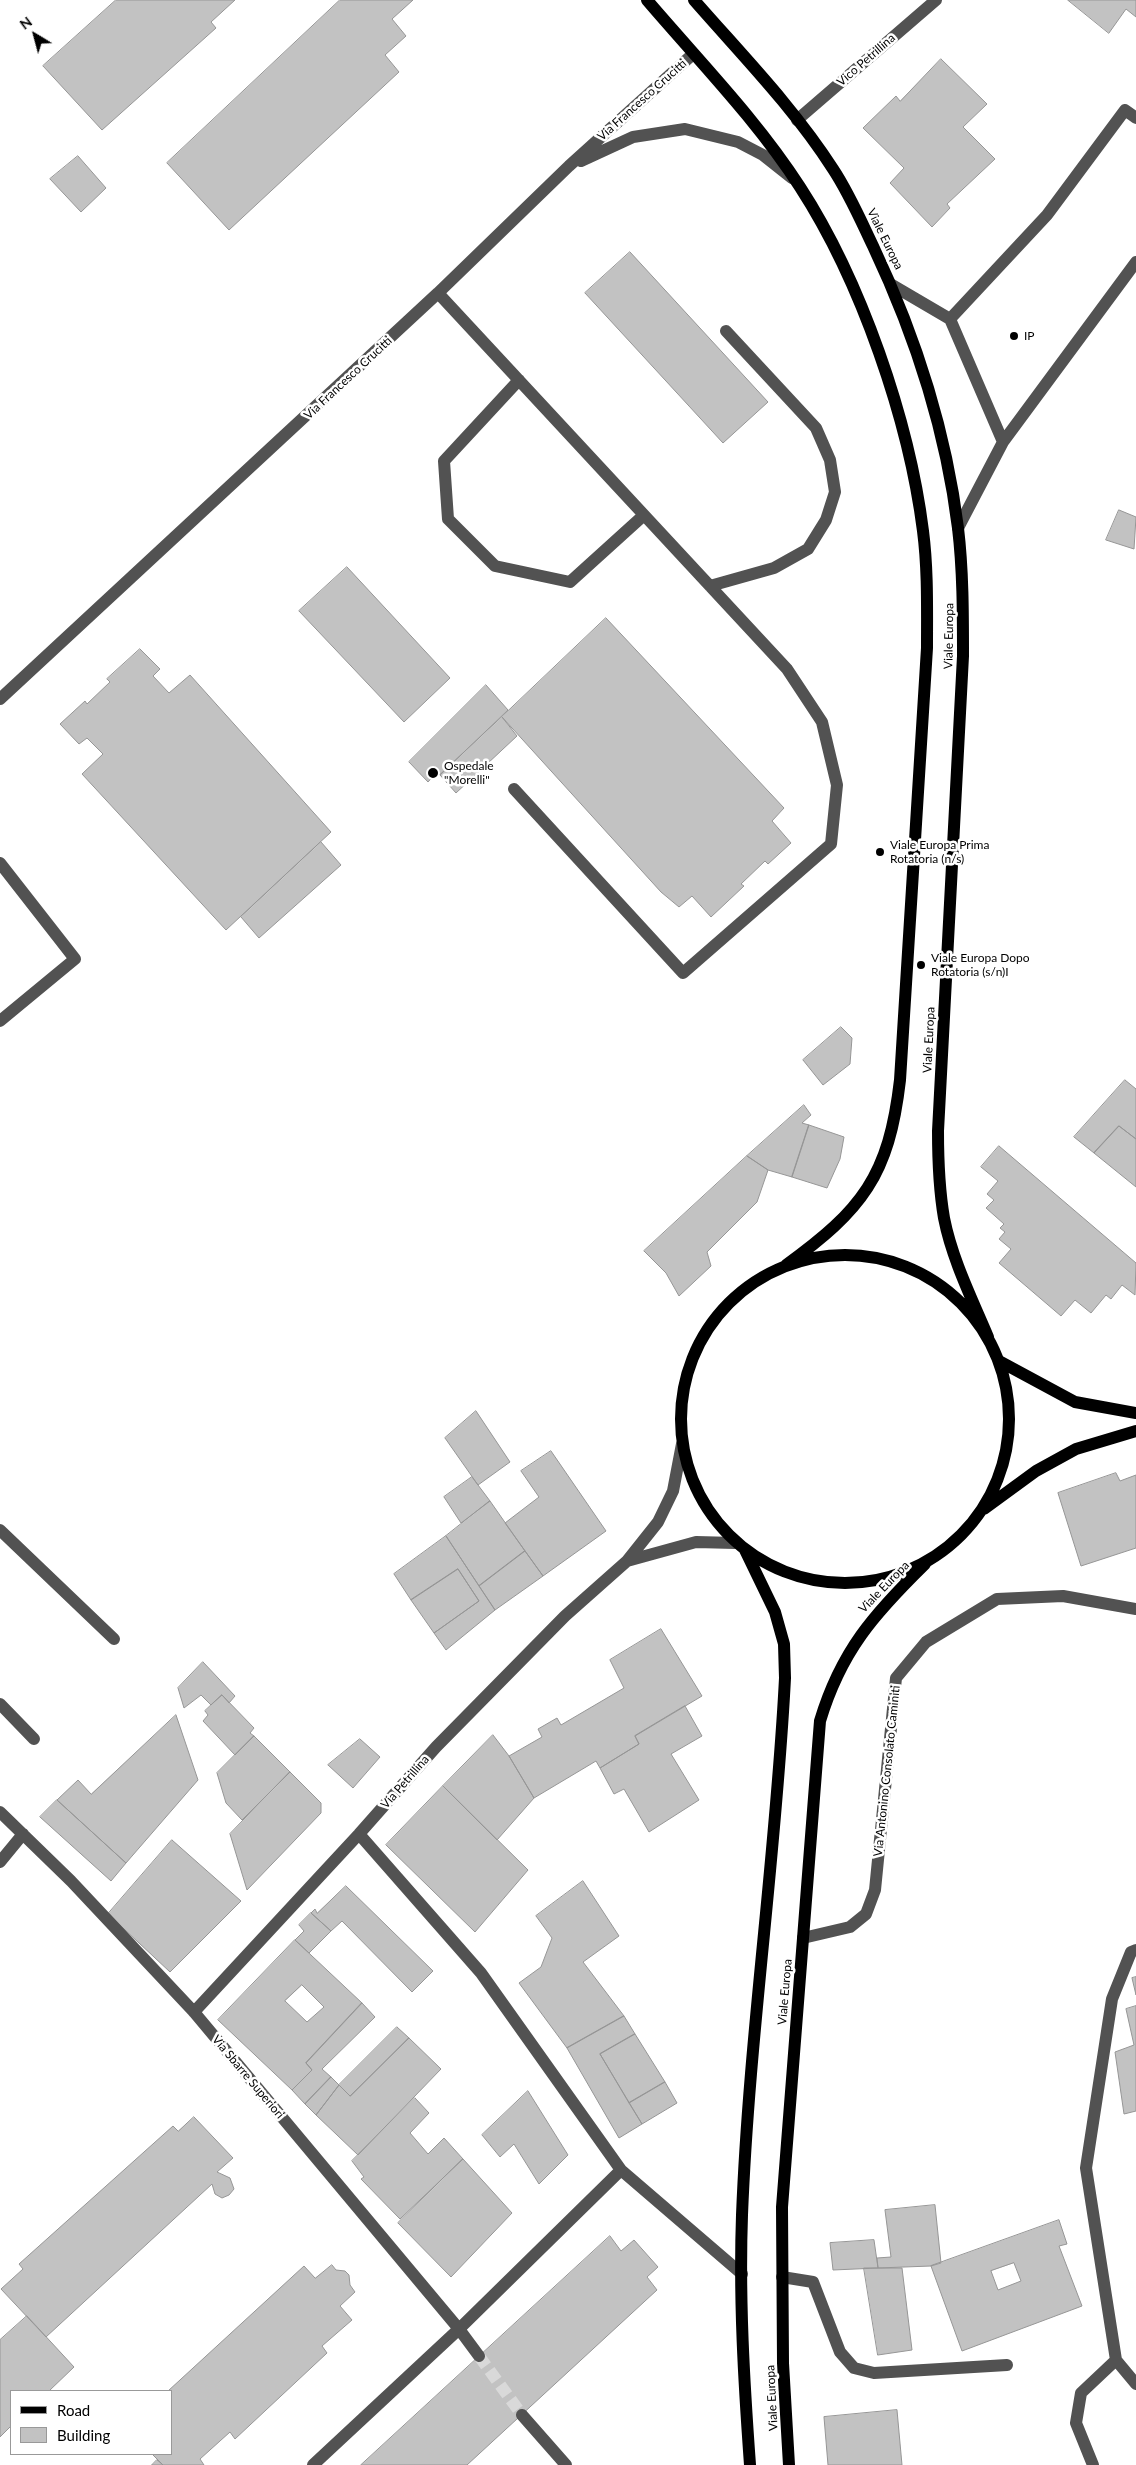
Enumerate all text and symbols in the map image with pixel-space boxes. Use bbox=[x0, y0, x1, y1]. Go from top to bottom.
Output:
north arrow bbox=[10, 10, 60, 60]
text: N bbox=[16, 13, 35, 33]
street label: Vico Petrillina bbox=[834, 31, 898, 89]
street label: Via Francesco Crucitti bbox=[595, 56, 689, 144]
street label: Viale Europa bbox=[864, 206, 906, 272]
place label: IP bbox=[1024, 329, 1035, 343]
marker: IP bbox=[1008, 330, 1020, 342]
street label: Via Francesco Crucitti bbox=[301, 334, 395, 422]
street label: Viale Europa bbox=[941, 603, 957, 669]
place label: Ospedale "Morelli" bbox=[444, 759, 494, 787]
marker: Ospedale "Morelli" bbox=[426, 766, 440, 780]
place label: Viale Europa Prima Rotatoria (n/s) bbox=[890, 838, 989, 866]
marker: Viale Europa Prima Rotatoria (n/s) bbox=[874, 846, 886, 858]
place label: Viale Europa Dopo Rotatoria (s/n)I bbox=[931, 951, 1030, 979]
marker: Viale Europa Dopo Rotatoria (s/n)I bbox=[915, 959, 927, 971]
street label: Viale Europa bbox=[920, 1007, 938, 1073]
street label: Viale Europa bbox=[856, 1558, 912, 1616]
street label: Via Antonino Consolato Caminiti bbox=[871, 1685, 903, 1857]
street label: Via Petrillina bbox=[378, 1752, 432, 1812]
street label: Viale Europa bbox=[775, 1958, 795, 2026]
street label: Via Sbarre Superiori bbox=[209, 2032, 287, 2122]
street label: Viale Europa bbox=[763, 2365, 781, 2431]
legend bbox=[10, 2390, 172, 2455]
text: Road bbox=[57, 2401, 90, 2419]
text: Building bbox=[57, 2426, 110, 2444]

